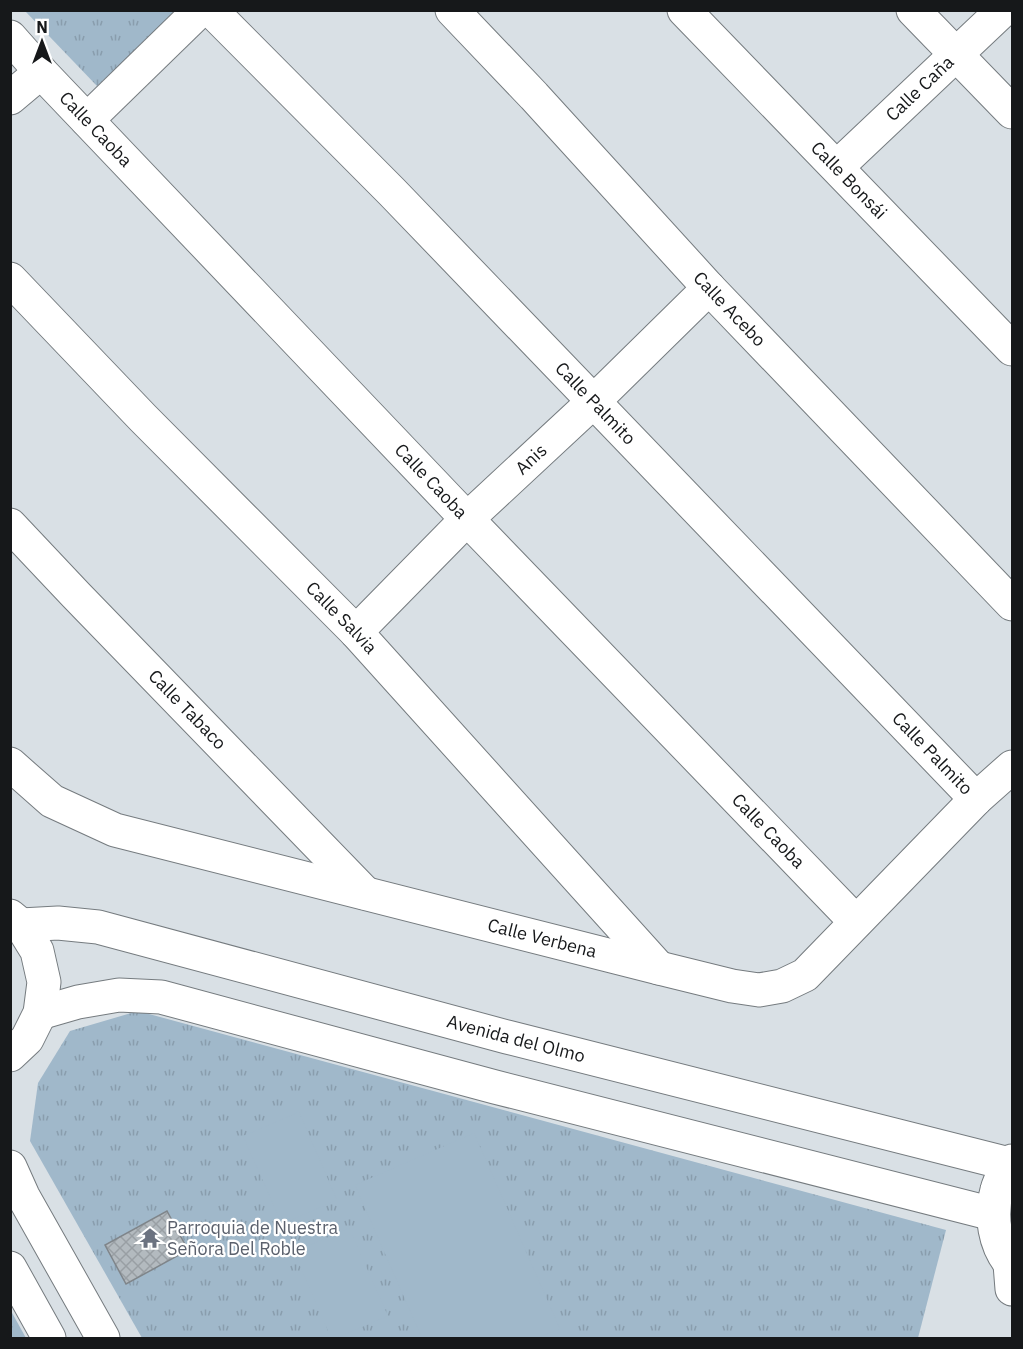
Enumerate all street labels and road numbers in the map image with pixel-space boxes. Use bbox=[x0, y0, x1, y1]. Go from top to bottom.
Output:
street label: Calle Caña bbox=[881, 50, 959, 126]
street label: Calle Caoba bbox=[55, 86, 138, 172]
street label: Calle Bonsái bbox=[806, 136, 892, 224]
street label: Calle Acebo bbox=[688, 266, 771, 351]
street label: Calle Palmito bbox=[551, 357, 641, 449]
street label: Calle Caoba bbox=[390, 438, 473, 524]
street label: Anis bbox=[510, 439, 552, 479]
street label: Calle Salvia bbox=[301, 576, 383, 659]
street label: Calle Tabaco bbox=[144, 665, 232, 754]
street label: Calle Palmito bbox=[887, 707, 978, 800]
street label: Calle Caoba bbox=[727, 788, 810, 873]
street label: Calle Verbena bbox=[485, 913, 600, 963]
street label: Avenida del Olmo bbox=[445, 1009, 588, 1067]

